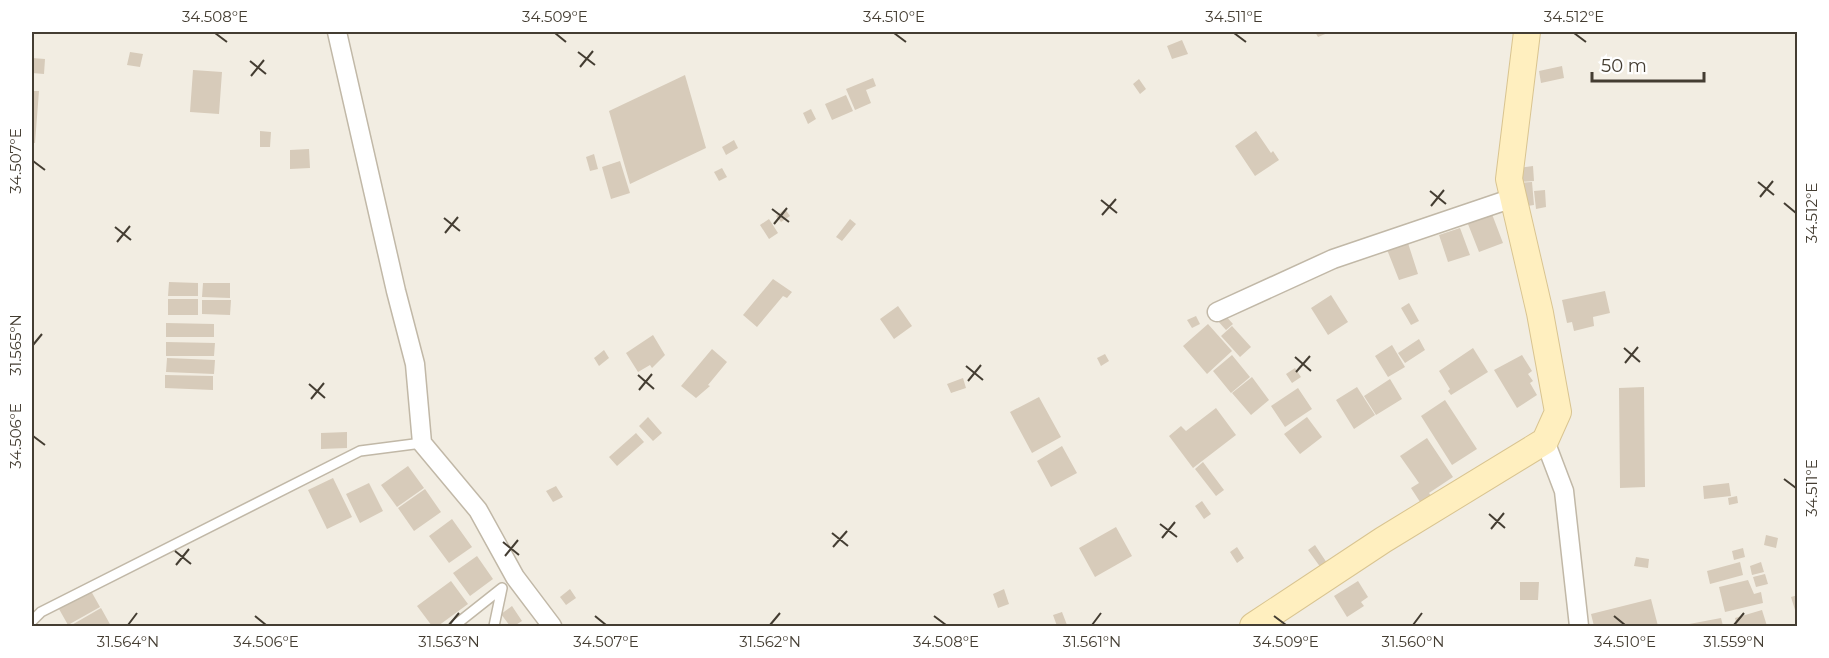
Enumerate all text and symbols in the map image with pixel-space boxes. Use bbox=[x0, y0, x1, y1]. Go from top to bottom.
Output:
text: 34.508°E bbox=[182, 7, 248, 26]
text: 34.509°E bbox=[522, 7, 588, 26]
text: 34.510°E bbox=[863, 7, 925, 26]
text: 34.511°E bbox=[1205, 7, 1263, 26]
text: 34.512°E bbox=[1544, 7, 1604, 26]
scale bar bbox=[1592, 45, 1704, 83]
text: 50 m bbox=[1601, 55, 1647, 77]
text: 34.507°E bbox=[6, 128, 25, 194]
text: 34.512°E bbox=[1802, 183, 1821, 243]
text: 31.565°N bbox=[6, 314, 25, 376]
text: 34.506°E bbox=[6, 403, 25, 469]
text: 34.511°E bbox=[1802, 459, 1821, 517]
text: 31.564°N bbox=[97, 632, 159, 651]
text: 34.506°E bbox=[233, 632, 299, 651]
text: 31.563°N bbox=[418, 632, 480, 651]
text: 34.507°E bbox=[573, 632, 639, 651]
text: 31.562°N bbox=[739, 632, 801, 651]
text: 34.508°E bbox=[913, 632, 979, 651]
text: 31.561°N bbox=[1063, 632, 1121, 651]
text: 34.509°E bbox=[1253, 632, 1319, 651]
text: 31.560°N bbox=[1381, 632, 1445, 651]
text: 34.510°E bbox=[1594, 632, 1656, 651]
text: 31.559°N bbox=[1703, 632, 1765, 651]

